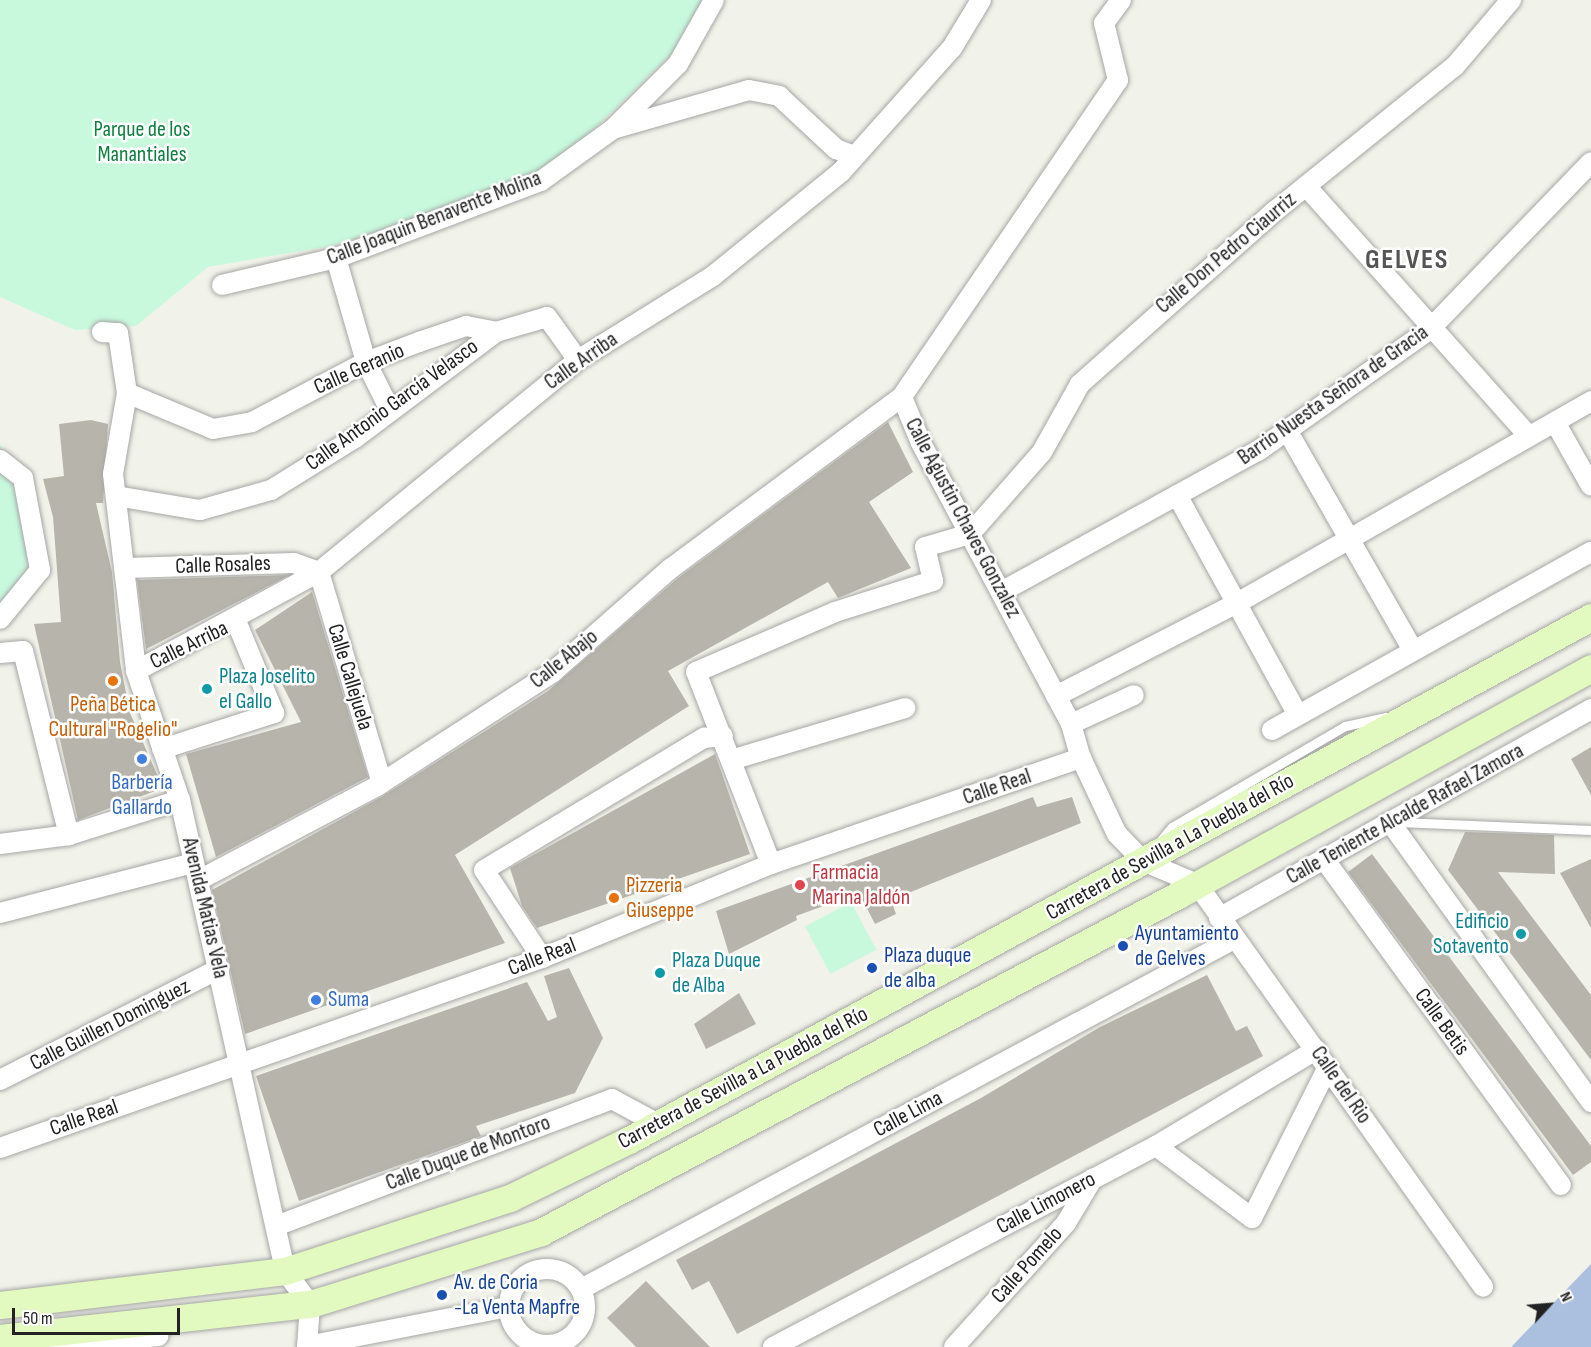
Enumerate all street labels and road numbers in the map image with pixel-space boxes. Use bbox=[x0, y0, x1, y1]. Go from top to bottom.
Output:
street label: Calle Joaquin Benavente Molina bbox=[323, 165, 545, 271]
street label: Calle Don Pedro Ciaurriz bbox=[1150, 187, 1302, 319]
street label: Barrio Nuesta Señora de Gracia bbox=[1233, 319, 1433, 471]
street label: Calle Arriba bbox=[539, 326, 623, 396]
street label: Calle Antonio García Velasco bbox=[300, 333, 484, 477]
street label: Calle Geranio bbox=[310, 337, 408, 401]
street label: Calle Agustin Chaves Gonzalez bbox=[899, 414, 1027, 622]
street label: Calle Rosales bbox=[175, 550, 271, 580]
street label: Calle Arriba bbox=[146, 615, 232, 675]
street label: Calle Callejuela bbox=[321, 621, 379, 733]
street label: Calle Abajo bbox=[525, 624, 603, 694]
street label: Calle Teniente Alcalde Rafael Zamora bbox=[1282, 738, 1528, 890]
street label: Calle Real bbox=[959, 763, 1035, 811]
street label: Carretera de Sevilla a La Puebla del Río bbox=[1042, 768, 1298, 926]
street label: Avenida Matias Vela bbox=[176, 835, 234, 981]
street label: Calle Real bbox=[504, 932, 580, 982]
street label: Calle Guillen Dominguez bbox=[26, 973, 194, 1077]
street label: Calle Betis bbox=[1409, 983, 1475, 1061]
street label: Carretera de Sevilla a La Puebla del Río bbox=[614, 1001, 872, 1155]
street label: Calle del Rio bbox=[1305, 1041, 1377, 1129]
street label: Calle Lima bbox=[869, 1085, 947, 1143]
street label: Calle Real bbox=[46, 1094, 122, 1142]
street label: Calle Duque de Montoro bbox=[382, 1109, 554, 1197]
street label: Calle Limonero bbox=[992, 1166, 1100, 1240]
street label: Calle Pomelo bbox=[986, 1221, 1068, 1309]

